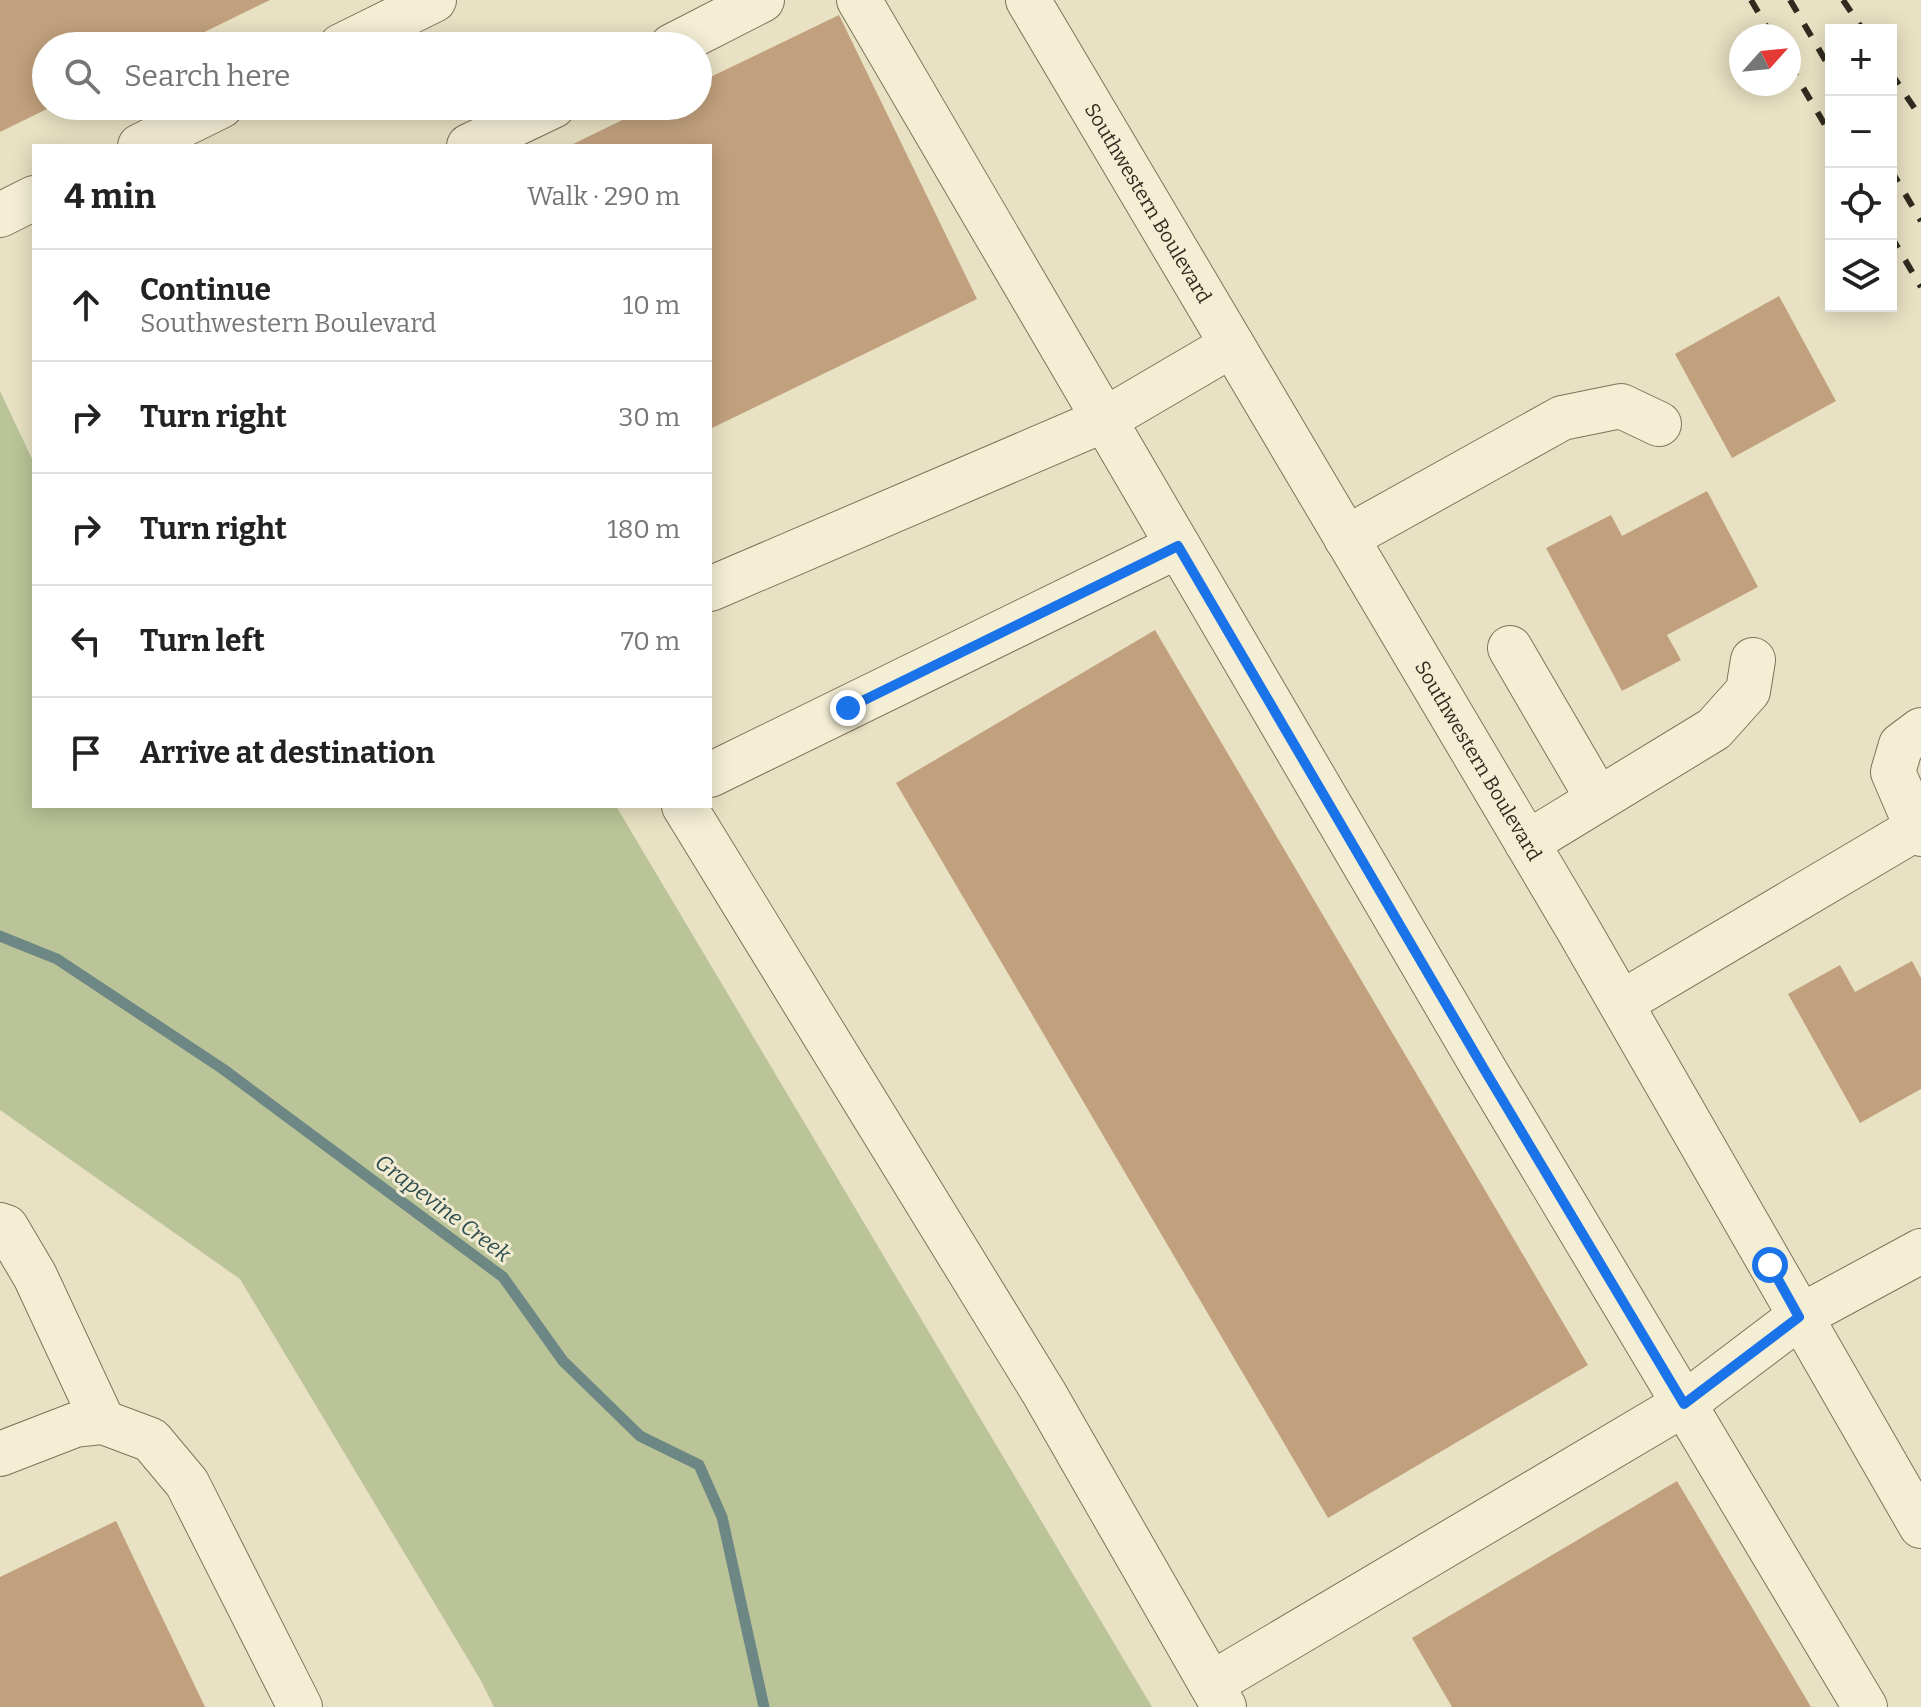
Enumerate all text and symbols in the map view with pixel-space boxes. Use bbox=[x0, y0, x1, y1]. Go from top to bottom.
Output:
north arrow bbox=[1729, 24, 1801, 96]
map controls bbox=[1825, 24, 1897, 312]
button: + bbox=[1825, 24, 1897, 96]
search box bbox=[32, 32, 712, 120]
icon: search bbox=[60, 54, 104, 98]
text: Search here bbox=[124, 58, 291, 94]
button: − bbox=[1825, 96, 1897, 168]
street label: Southwestern Boulevard bbox=[1080, 99, 1217, 307]
button: locate bbox=[1825, 168, 1897, 240]
text: 4 min bbox=[64, 176, 156, 217]
text: Walk · 290 m bbox=[527, 181, 680, 212]
button: layers bbox=[1825, 240, 1897, 312]
text: Continue bbox=[140, 272, 271, 308]
icon: ahead bbox=[64, 283, 108, 327]
text: 10 m bbox=[623, 290, 680, 321]
text: Southwestern Boulevard bbox=[140, 308, 437, 339]
icon: right bbox=[64, 395, 108, 439]
text: Turn right bbox=[140, 399, 287, 435]
text: 30 m bbox=[619, 402, 680, 433]
icon: right bbox=[64, 507, 108, 551]
text: Turn right bbox=[140, 511, 287, 547]
text: 180 m bbox=[607, 514, 680, 545]
icon: left bbox=[64, 619, 108, 663]
text: Turn left bbox=[140, 623, 265, 659]
text: 70 m bbox=[621, 626, 680, 657]
street label: Southwestern Boulevard bbox=[1410, 656, 1547, 865]
route end bbox=[830, 690, 866, 726]
icon: arrive bbox=[64, 731, 108, 775]
text: Arrive at destination bbox=[140, 735, 435, 771]
water label: Grapevine Creek bbox=[370, 1148, 517, 1268]
route start bbox=[1752, 1247, 1788, 1283]

